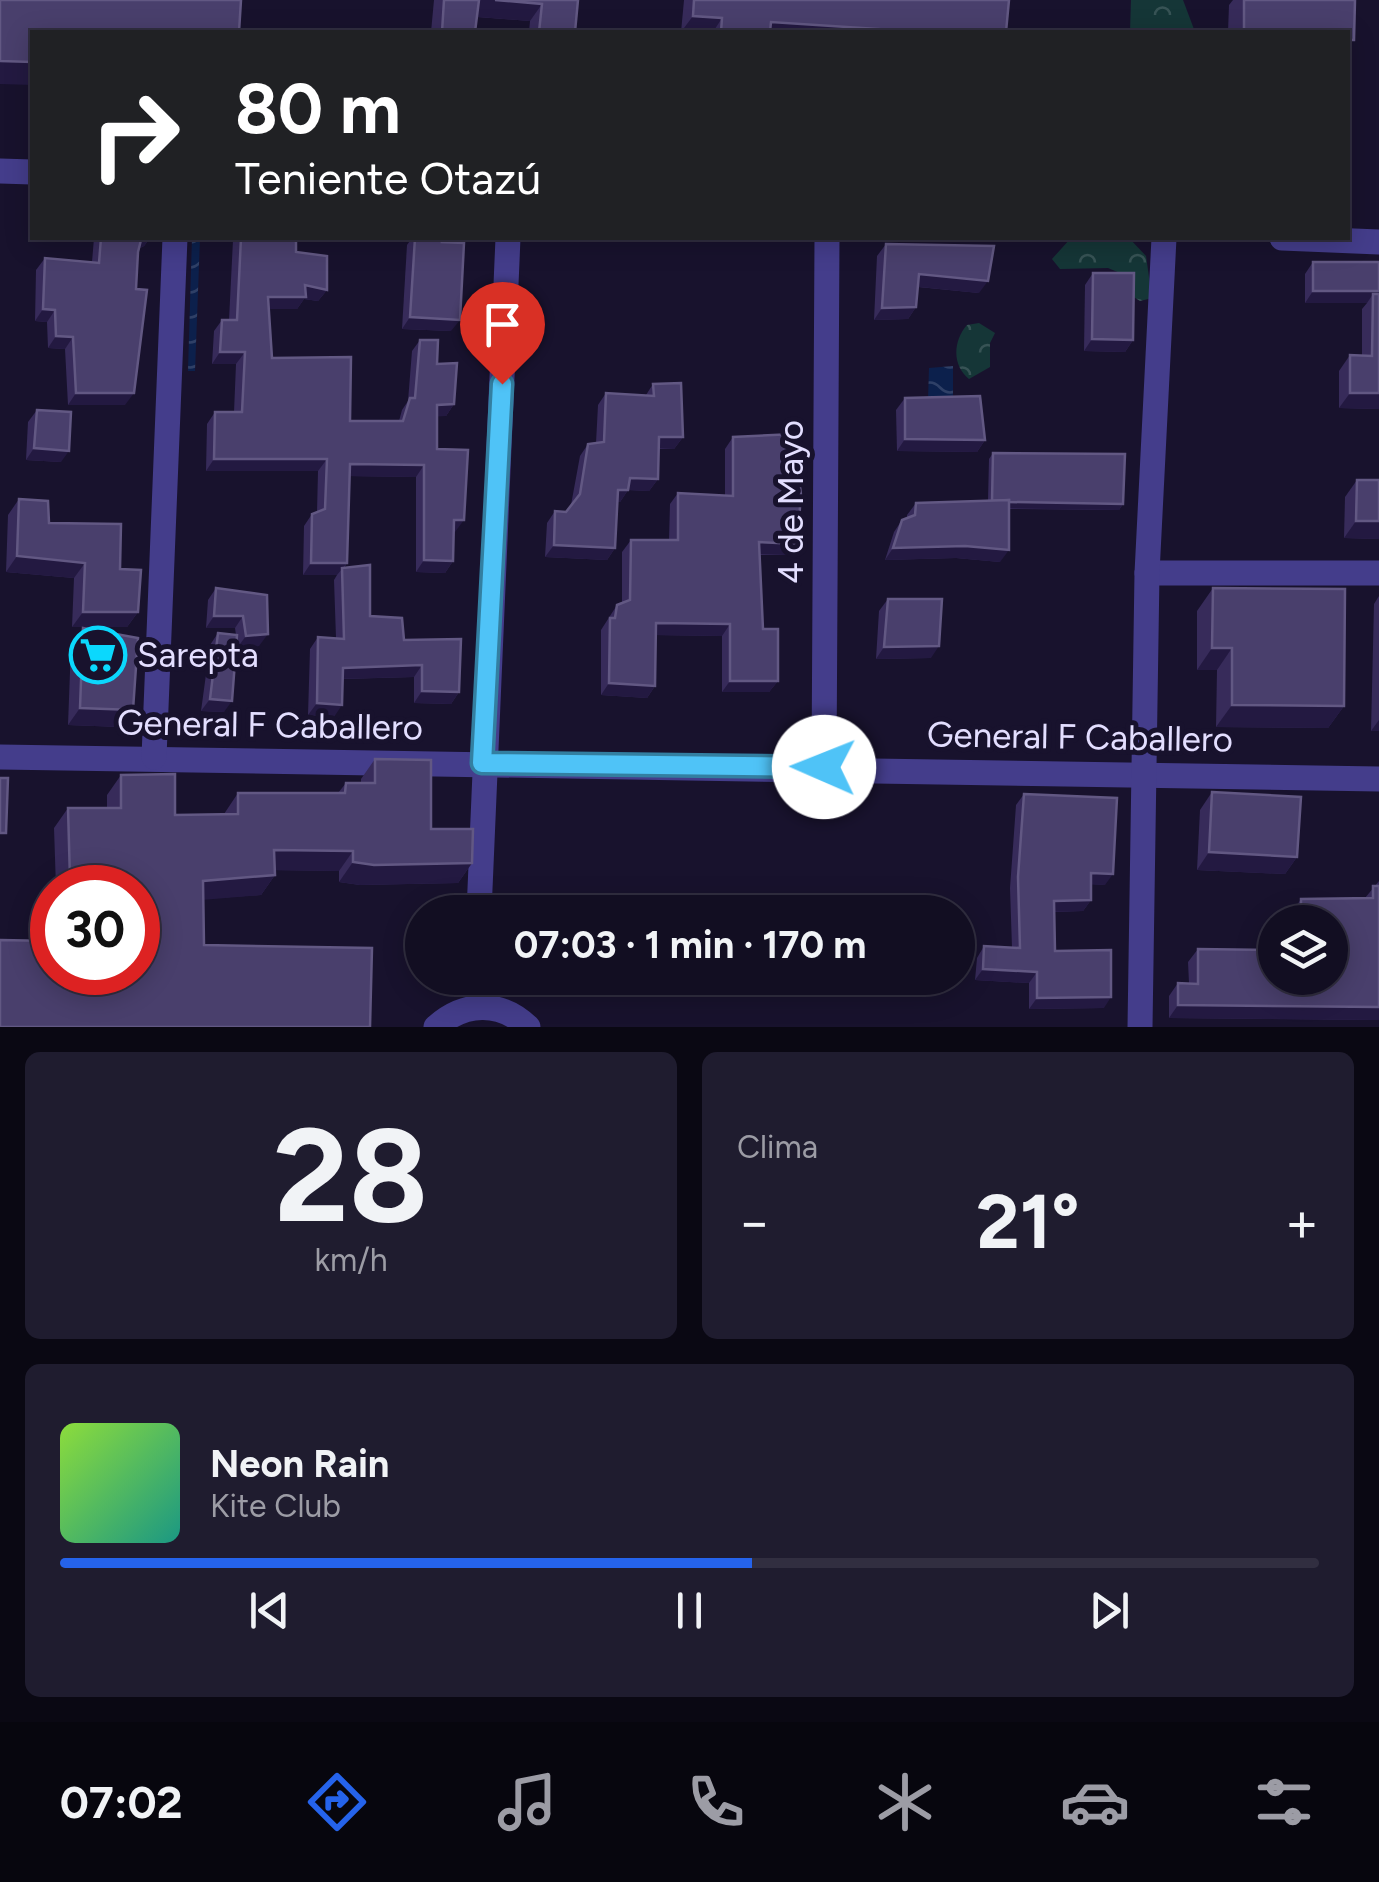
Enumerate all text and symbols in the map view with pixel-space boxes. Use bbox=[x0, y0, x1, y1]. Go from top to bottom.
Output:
text: 80 m bbox=[235, 66, 401, 151]
icon: right bbox=[70, 70, 200, 200]
text: Teniente Otazú bbox=[235, 151, 541, 205]
pin bbox=[460, 282, 545, 385]
icon: arrive bbox=[475, 297, 530, 352]
street label: 4 de Mayo bbox=[770, 420, 812, 584]
supermarket icon: Sarepta bbox=[68, 625, 128, 685]
place label: Sarepta bbox=[137, 634, 259, 676]
street label: General F Caballero bbox=[117, 701, 423, 749]
street label: General F Caballero bbox=[927, 713, 1233, 761]
position arrow bbox=[772, 715, 876, 819]
speed limit sign: 30 bbox=[30, 865, 160, 995]
map controls bbox=[1258, 905, 1348, 995]
button: layers bbox=[1258, 905, 1348, 995]
text: 07:03 · 1 min · 170 m bbox=[514, 922, 866, 968]
text: 28 bbox=[274, 1098, 428, 1254]
text: Clima bbox=[737, 1128, 818, 1166]
text: 21° bbox=[976, 1177, 1080, 1267]
text: − bbox=[737, 1189, 771, 1255]
text: + bbox=[1285, 1189, 1319, 1255]
text: km/h bbox=[314, 1241, 388, 1279]
text: Neon Rain bbox=[210, 1441, 389, 1487]
text: Kite Club bbox=[210, 1487, 341, 1525]
icon: previous bbox=[242, 1583, 297, 1638]
icon: pause bbox=[662, 1583, 717, 1638]
icon: next bbox=[1082, 1583, 1137, 1638]
icon: directions bbox=[302, 1767, 372, 1837]
icon: music bbox=[492, 1767, 562, 1837]
icon: phone bbox=[681, 1767, 751, 1837]
icon: climate bbox=[870, 1767, 940, 1837]
icon: car bbox=[1060, 1767, 1130, 1837]
icon: filters bbox=[1249, 1767, 1319, 1837]
text: 07:02 bbox=[60, 1775, 183, 1829]

